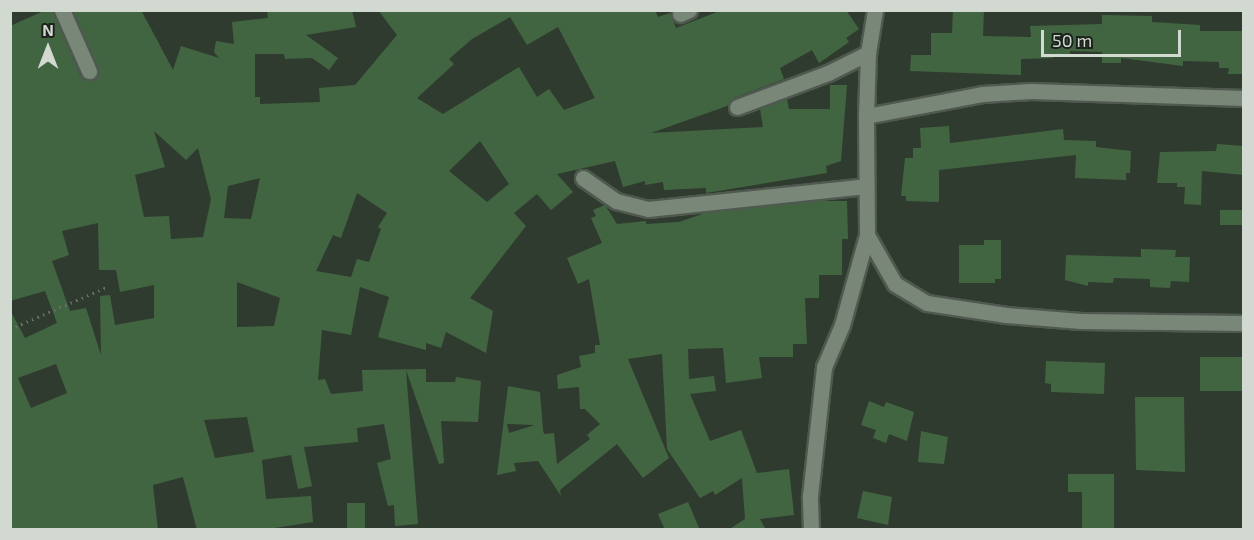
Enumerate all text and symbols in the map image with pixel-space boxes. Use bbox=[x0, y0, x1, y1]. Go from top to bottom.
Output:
north arrow bbox=[18, 18, 78, 78]
scale bar bbox=[1044, 18, 1184, 56]
text: N bbox=[42, 20, 54, 39]
text: 50 m bbox=[1052, 29, 1092, 51]

